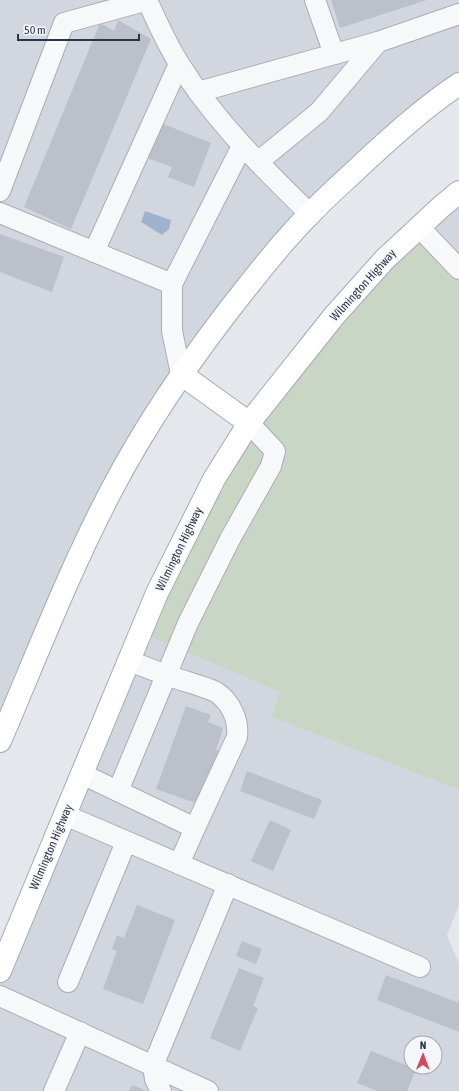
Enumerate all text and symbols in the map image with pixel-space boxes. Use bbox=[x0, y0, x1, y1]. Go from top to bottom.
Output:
scale bar bbox=[18, 16, 139, 42]
text: 50 m bbox=[24, 23, 46, 37]
street label: Wilmington Highway bbox=[327, 246, 399, 324]
street label: Wilmington Highway bbox=[153, 505, 205, 593]
street label: Wilmington Highway bbox=[27, 802, 75, 892]
north arrow bbox=[403, 1035, 443, 1075]
text: N bbox=[420, 1039, 427, 1051]

